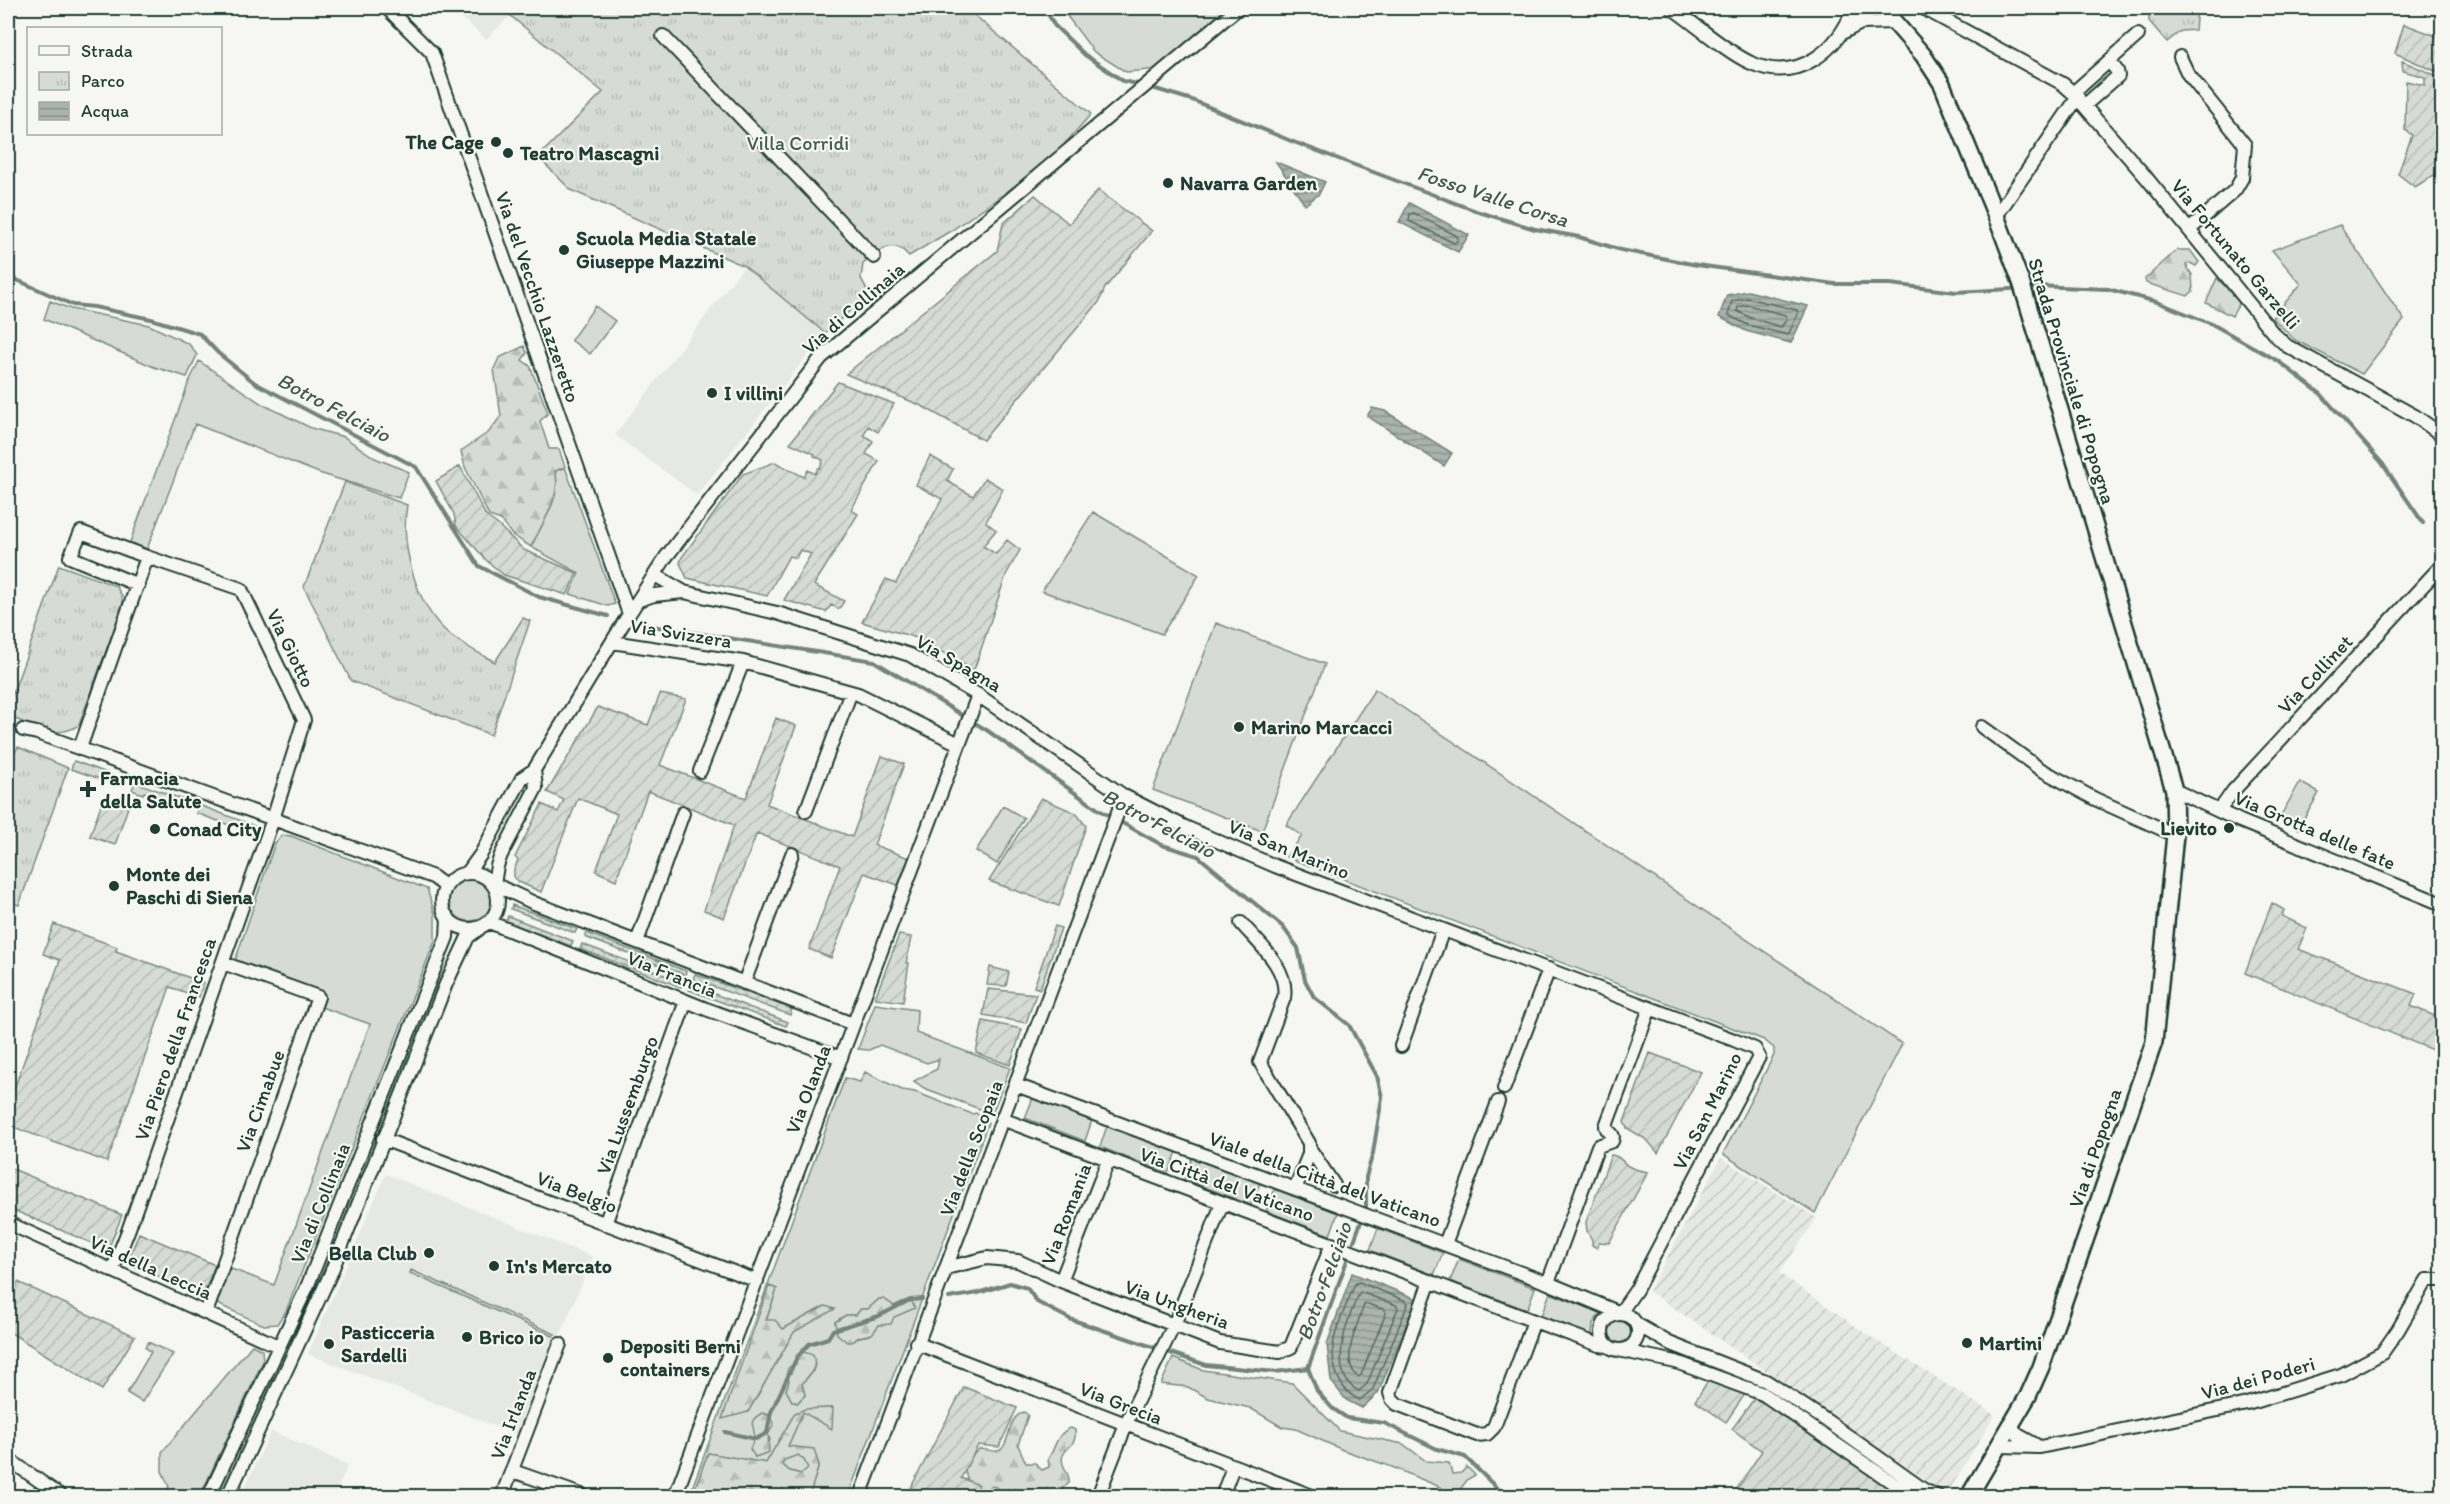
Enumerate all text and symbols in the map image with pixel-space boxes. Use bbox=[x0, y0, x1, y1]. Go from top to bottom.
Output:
legend bbox=[27, 27, 222, 135]
text: Strada bbox=[81, 40, 133, 62]
text: Parco bbox=[81, 70, 125, 92]
text: Acqua bbox=[81, 100, 129, 122]
place label: The Cage bbox=[404, 130, 484, 155]
park label: Villa Corridi bbox=[747, 131, 849, 155]
marker: The Cage bbox=[489, 135, 503, 149]
place label: Teatro Mascagni bbox=[519, 141, 659, 166]
marker: Teatro Mascagni bbox=[501, 146, 515, 160]
water label: Fosso Valle Corsa bbox=[1414, 160, 1572, 232]
place label: Navarra Garden bbox=[1180, 171, 1318, 195]
street label: Via Fortunato Garzelli bbox=[2166, 174, 2306, 334]
marker: Navarra Garden bbox=[1161, 176, 1175, 190]
street label: Via del Vecchio Lazzeretto bbox=[491, 188, 585, 406]
place label: Scuola Media Statale Giuseppe Mazzini bbox=[576, 226, 757, 274]
marker: Scuola Media Statale Giuseppe Mazzini bbox=[557, 243, 571, 257]
street label: Strada Provinciale di Popogna bbox=[2023, 255, 2121, 507]
street label: Via di Collinaia bbox=[797, 257, 909, 359]
water label: Botro Felciaio bbox=[273, 367, 396, 448]
place label: I villini bbox=[724, 381, 783, 405]
marker: I villini bbox=[705, 386, 719, 400]
street label: Via Giotto bbox=[262, 605, 320, 691]
street label: Via Svizzera bbox=[628, 613, 734, 653]
street label: Via Spagna bbox=[912, 629, 1007, 698]
street label: Via Collinet bbox=[2272, 630, 2358, 718]
place label: Marino Marcacci bbox=[1251, 715, 1392, 739]
marker: Marino Marcacci bbox=[1232, 720, 1246, 734]
place label: Farmacia della Salute bbox=[100, 766, 202, 813]
marker: Farmacia della Salute bbox=[81, 782, 95, 796]
water label: Botro Felciaio bbox=[1098, 783, 1221, 864]
street label: Via Grotta delle fate bbox=[2231, 785, 2399, 875]
street label: Via San Marino bbox=[1225, 814, 1353, 884]
place label: Lievito bbox=[2160, 816, 2217, 840]
place label: Conad City bbox=[167, 817, 262, 842]
marker: Lievito bbox=[2222, 821, 2236, 835]
marker: Conad City bbox=[148, 822, 162, 836]
place label: Monte dei Paschi di Siena bbox=[126, 862, 254, 909]
marker: Monte dei Paschi di Siena bbox=[107, 879, 121, 893]
street label: Via Piero della Francesca bbox=[129, 934, 221, 1144]
street label: Via Francia bbox=[623, 945, 721, 1003]
street label: Via Lussemburgo bbox=[591, 1032, 663, 1178]
street label: Via Olanda bbox=[780, 1040, 836, 1137]
street label: Via Cimabue bbox=[230, 1046, 290, 1156]
street label: Via San Marino bbox=[1667, 1048, 1747, 1174]
street label: Via della Scopaia bbox=[934, 1076, 1008, 1220]
street label: Via di Popogna bbox=[2063, 1084, 2127, 1211]
street label: Viale della Città del Vaticano bbox=[1206, 1126, 1444, 1232]
street label: Via di Collinaia bbox=[285, 1139, 355, 1267]
street label: Via Città del Vaticano bbox=[1137, 1141, 1317, 1227]
street label: Via Romania bbox=[1036, 1159, 1097, 1268]
street label: Via Belgio bbox=[533, 1166, 621, 1218]
water label: Botro Felciaio bbox=[1291, 1217, 1357, 1344]
street label: Via della Leccia bbox=[86, 1229, 217, 1305]
place label: Bella Club bbox=[329, 1241, 417, 1265]
marker: Bella Club bbox=[422, 1246, 436, 1260]
place label: In's Mercato bbox=[506, 1254, 612, 1278]
marker: In's Mercato bbox=[487, 1259, 501, 1273]
street label: Via Ungheria bbox=[1122, 1274, 1233, 1334]
place label: Pasticceria Sardelli bbox=[341, 1320, 435, 1367]
place label: Brico io bbox=[479, 1325, 544, 1349]
marker: Brico io bbox=[460, 1330, 474, 1344]
place label: Martini bbox=[1979, 1331, 2042, 1355]
place label: Depositi Berni containers bbox=[620, 1334, 741, 1381]
marker: Martini bbox=[1960, 1336, 1974, 1350]
marker: Pasticceria Sardelli bbox=[322, 1337, 336, 1351]
marker: Depositi Berni containers bbox=[601, 1351, 615, 1365]
street label: Via dei Poderi bbox=[2199, 1351, 2317, 1405]
street label: Via Irlanda bbox=[485, 1365, 542, 1463]
street label: Via Grecia bbox=[1076, 1376, 1166, 1430]

